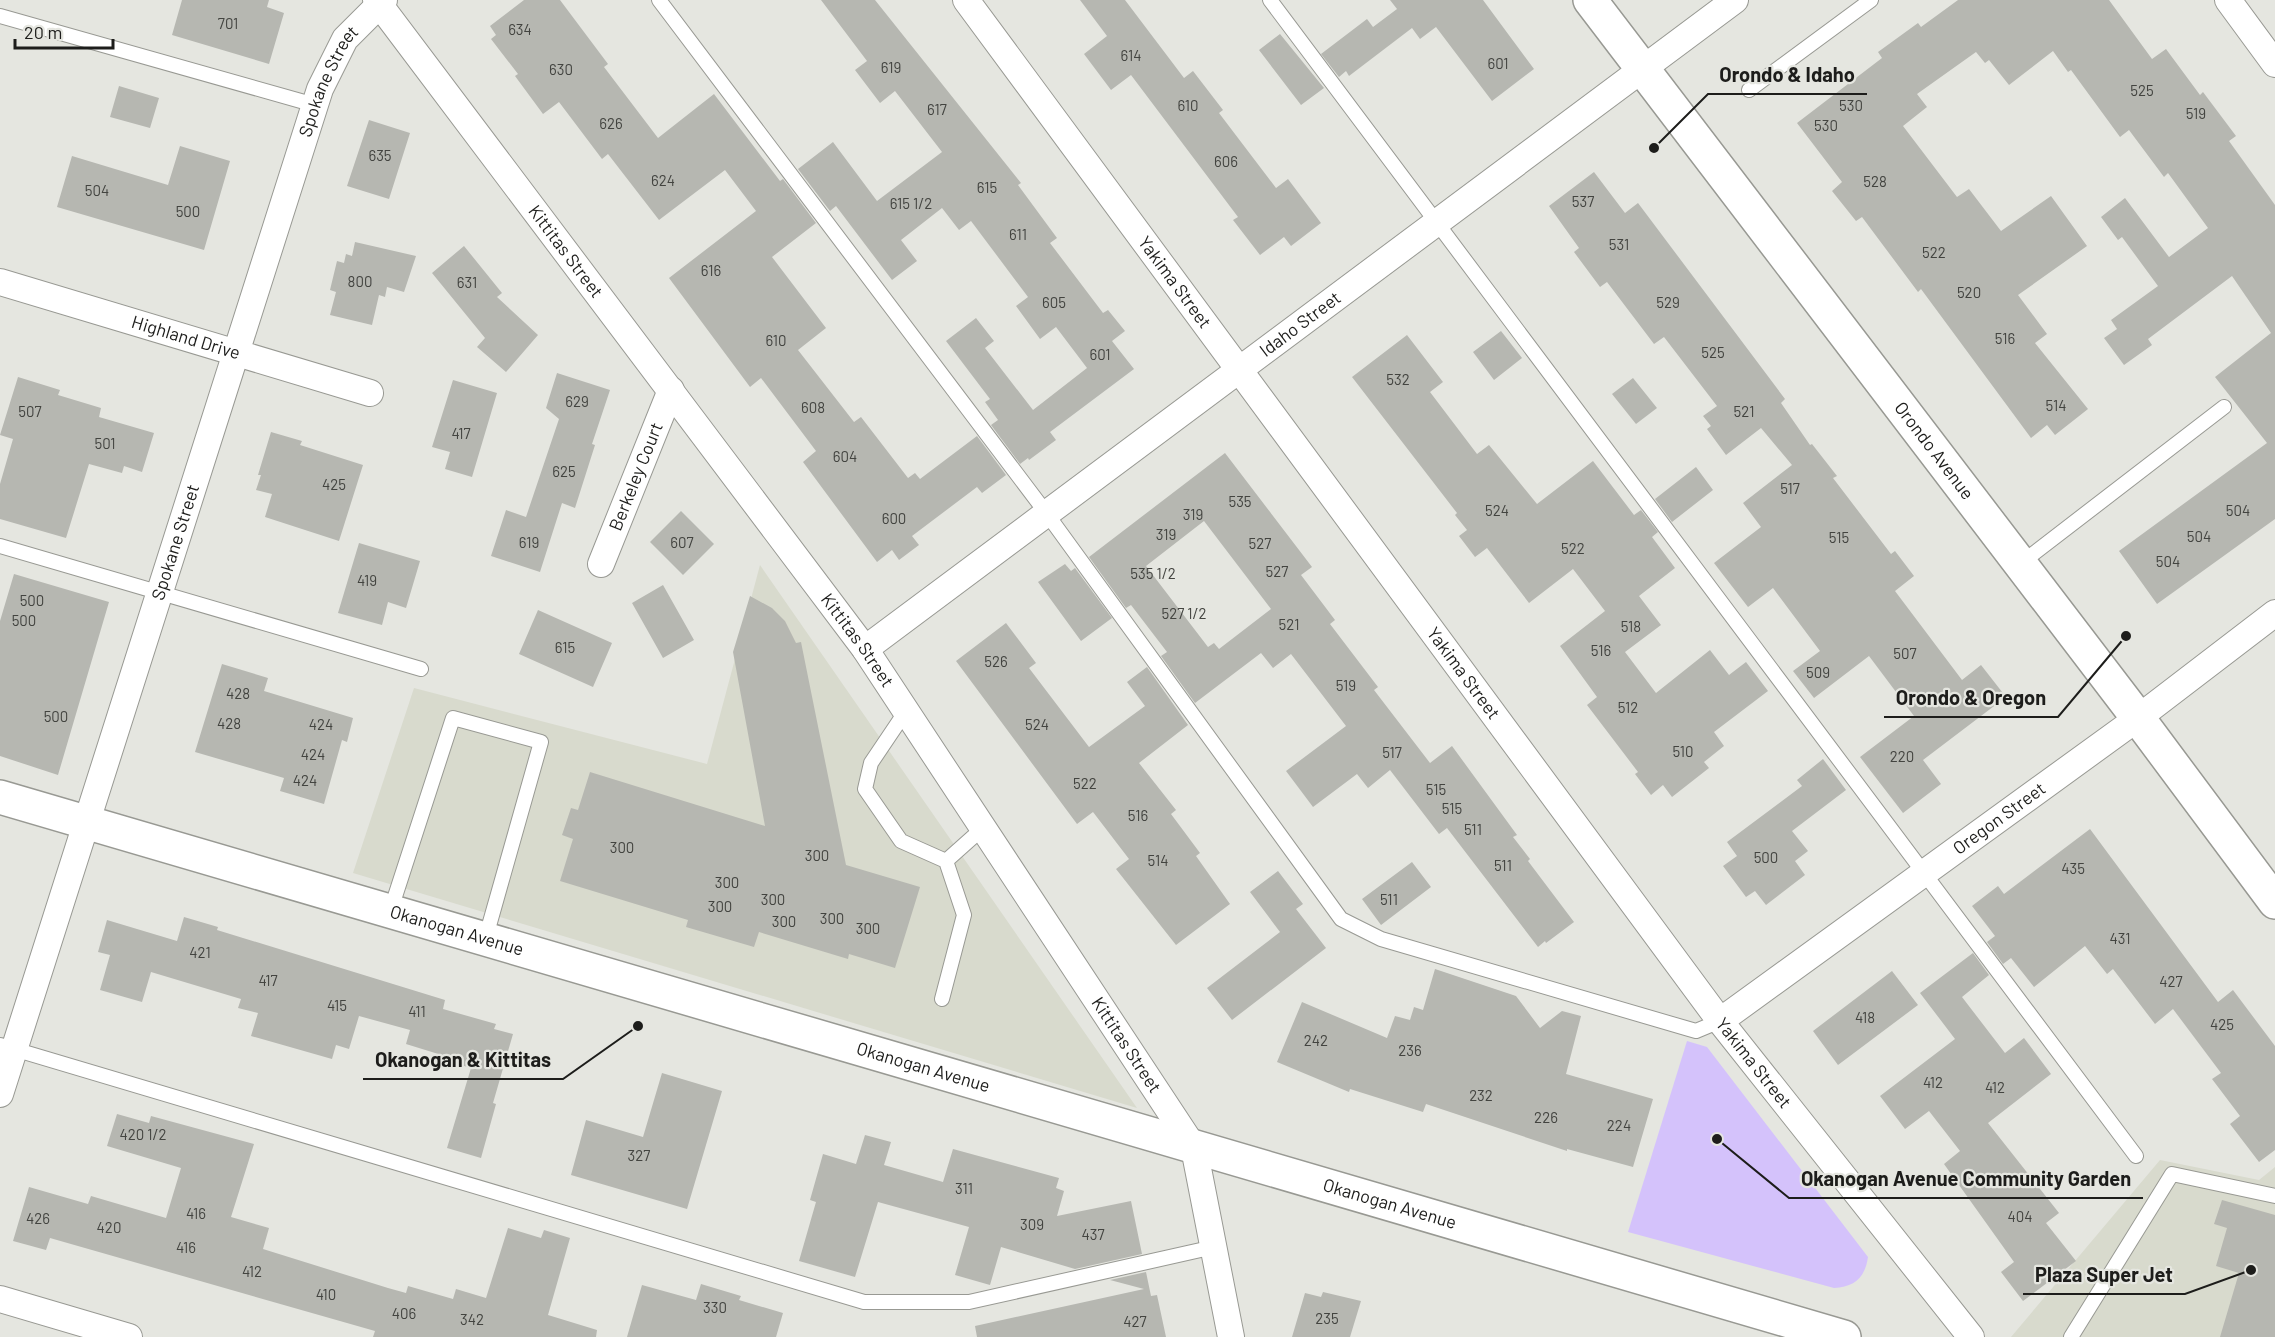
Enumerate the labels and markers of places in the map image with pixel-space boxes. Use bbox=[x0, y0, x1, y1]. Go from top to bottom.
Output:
callout: Orondo & Idaho bbox=[1708, 56, 1867, 94]
callout: Orondo & Oregon bbox=[1884, 679, 2058, 717]
callout: Okanogan & Kittitas bbox=[363, 1041, 563, 1079]
callout: Okanogan Avenue Community Garden bbox=[1789, 1160, 2143, 1198]
callout: Plaza Super Jet bbox=[2023, 1256, 2185, 1294]

